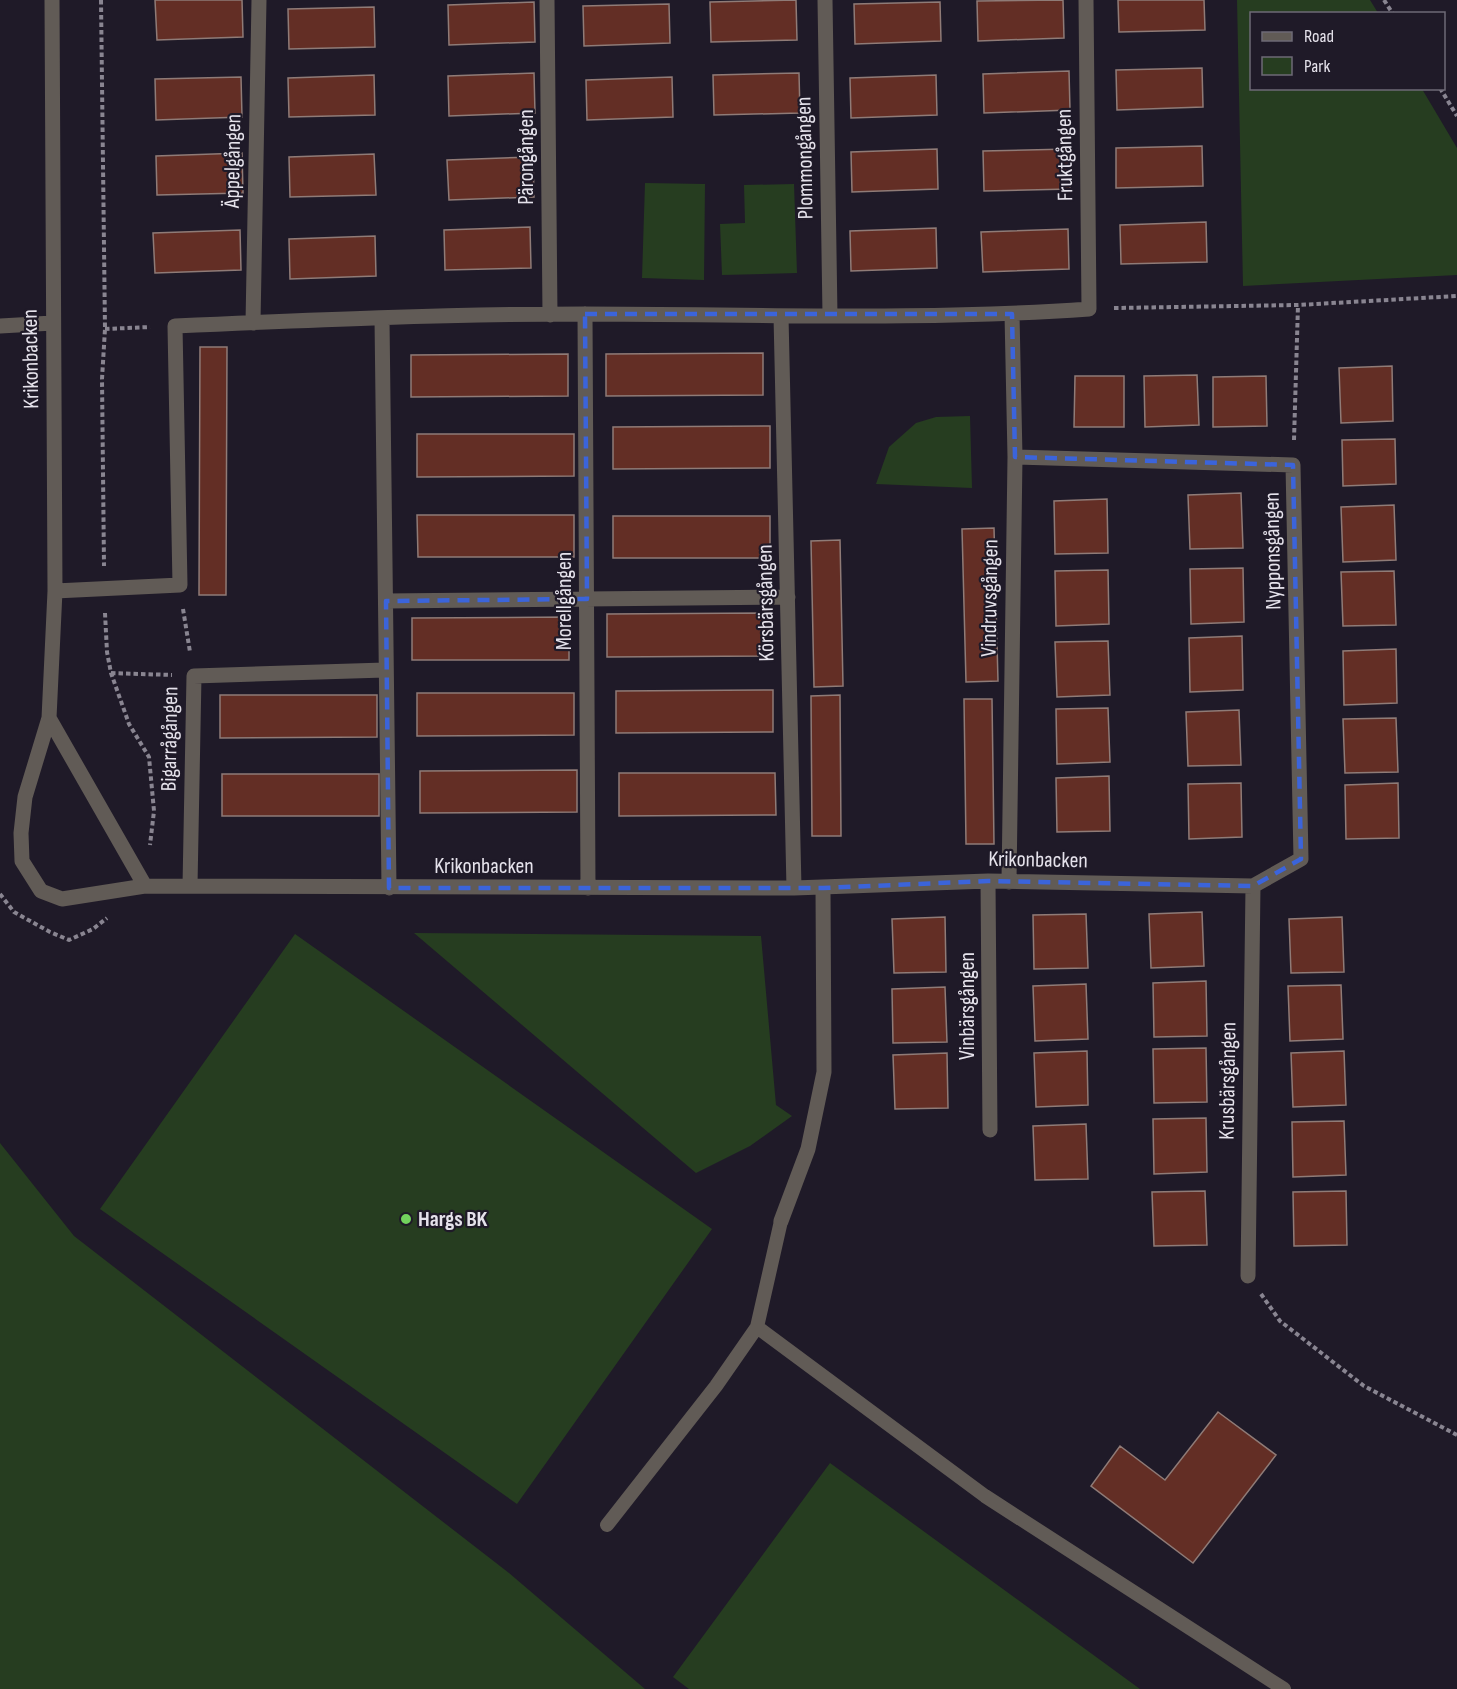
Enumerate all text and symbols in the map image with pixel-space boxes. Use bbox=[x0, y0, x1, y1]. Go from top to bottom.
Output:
legend bbox=[1250, 12, 1445, 90]
text: Road bbox=[1304, 26, 1334, 47]
text: Park bbox=[1304, 56, 1330, 77]
street label: Plommongången bbox=[790, 96, 820, 220]
street label: Pärongången bbox=[513, 109, 540, 205]
street label: Fruktgången bbox=[1051, 109, 1079, 201]
street label: Äppelgången bbox=[219, 114, 247, 209]
street label: Krikonbacken bbox=[17, 309, 45, 409]
street label: Nypponsgången bbox=[1258, 492, 1288, 610]
street label: Vindruvsgången bbox=[975, 539, 1005, 657]
street label: Körsbärsgången bbox=[751, 544, 781, 662]
street label: Morellgången bbox=[551, 552, 578, 650]
street label: Bigarrågången bbox=[156, 686, 184, 792]
street label: Krikonbacken bbox=[988, 846, 1088, 874]
street label: Krikonbacken bbox=[434, 853, 534, 880]
street label: Vinbärsgången bbox=[954, 952, 981, 1060]
street label: Krusbärsgången bbox=[1213, 1022, 1243, 1140]
place label: Hargs BK bbox=[418, 1206, 488, 1233]
marker: Hargs BK bbox=[399, 1212, 413, 1226]

